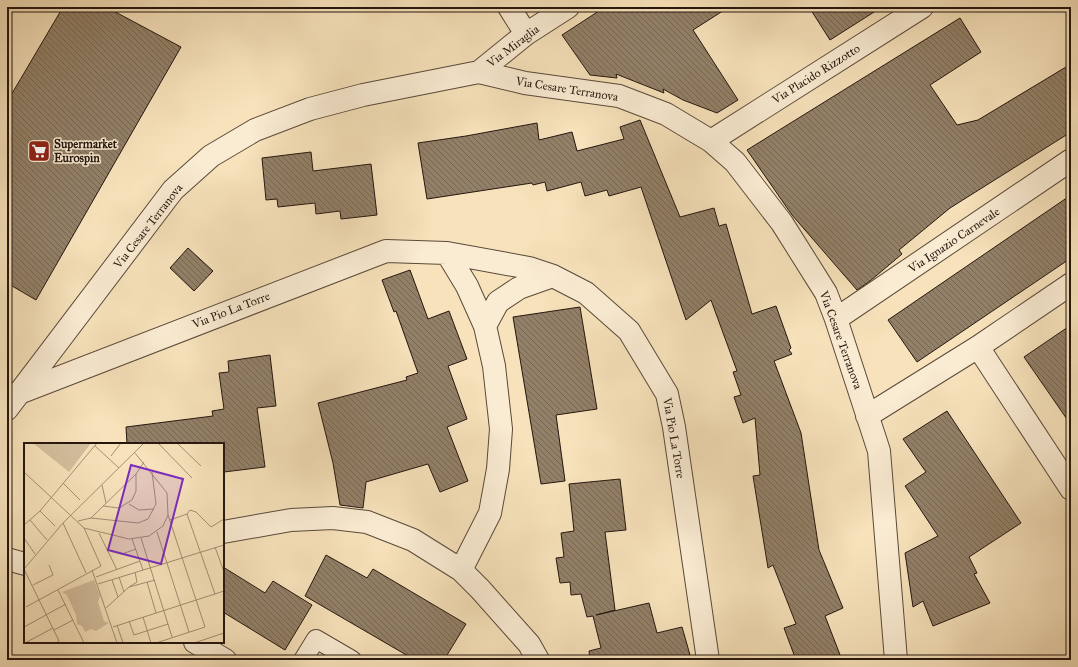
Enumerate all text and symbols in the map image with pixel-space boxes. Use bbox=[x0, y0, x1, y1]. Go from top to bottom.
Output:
street label: Via Miraglia bbox=[483, 21, 543, 72]
street label: Via Placido Rizzotto bbox=[769, 41, 863, 107]
street label: Via Cesare Terranova bbox=[514, 74, 620, 104]
place label: Supermarket Eurospin bbox=[54, 137, 118, 166]
supermarket icon: Supermarket Eurospin bbox=[26, 138, 52, 164]
street label: Via Cesare Terranova bbox=[110, 180, 186, 272]
street label: Via Ignazio Carnevale bbox=[905, 204, 1003, 277]
street label: Via Cesare Terranova bbox=[816, 288, 866, 392]
street label: Via Pio La Torre bbox=[189, 289, 272, 332]
street label: Via Pio La Torre bbox=[660, 395, 688, 480]
inset map bbox=[24, 443, 224, 643]

